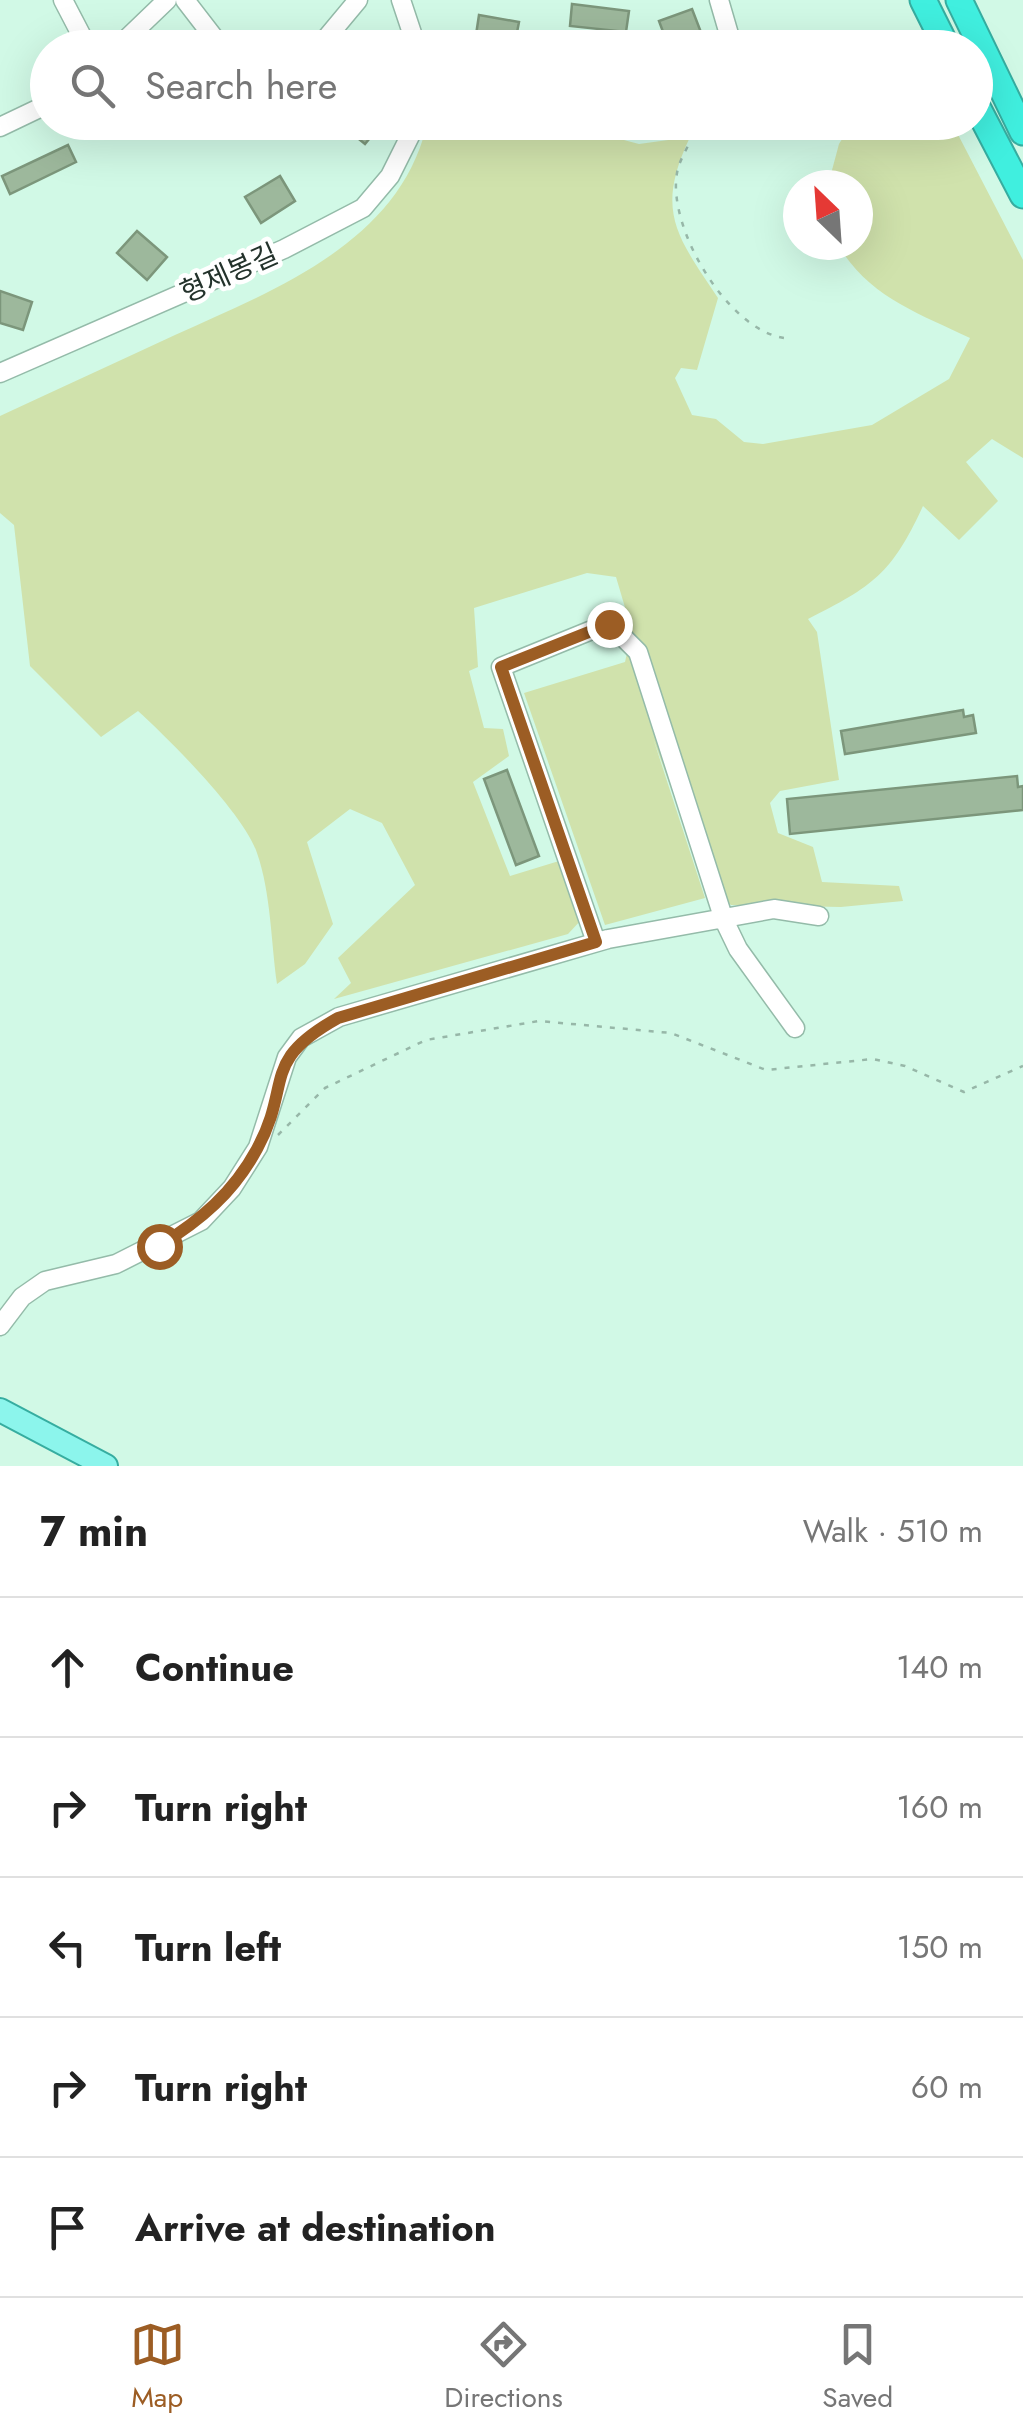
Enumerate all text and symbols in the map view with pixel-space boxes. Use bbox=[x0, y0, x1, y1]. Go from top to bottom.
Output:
search box bbox=[30, 30, 993, 140]
icon: search bbox=[65, 58, 120, 113]
text: Search here bbox=[145, 58, 337, 113]
north arrow bbox=[783, 170, 873, 260]
street label: 형제봉길 bbox=[174, 233, 284, 313]
route end bbox=[587, 602, 633, 648]
route start bbox=[137, 1224, 183, 1270]
text: 7 min bbox=[40, 1501, 148, 1562]
text: Walk · 510 m bbox=[803, 1508, 983, 1554]
icon: ahead bbox=[40, 1640, 95, 1695]
text: Continue bbox=[135, 1640, 294, 1695]
text: 140 m bbox=[896, 1644, 983, 1690]
icon: right bbox=[40, 1780, 95, 1835]
text: Turn right bbox=[135, 1780, 307, 1835]
text: 160 m bbox=[896, 1784, 983, 1830]
icon: left bbox=[40, 1920, 95, 1975]
text: Turn left bbox=[135, 1920, 281, 1975]
text: 150 m bbox=[897, 1924, 983, 1970]
icon: right bbox=[40, 2060, 95, 2115]
text: Turn right bbox=[135, 2060, 307, 2115]
text: 60 m bbox=[911, 2064, 983, 2110]
icon: arrive bbox=[40, 2200, 95, 2255]
text: Arrive at destination bbox=[135, 2200, 496, 2255]
tab: Map bbox=[130, 2317, 185, 2418]
tab: Directions bbox=[444, 2317, 563, 2418]
tab: Saved bbox=[822, 2317, 893, 2418]

